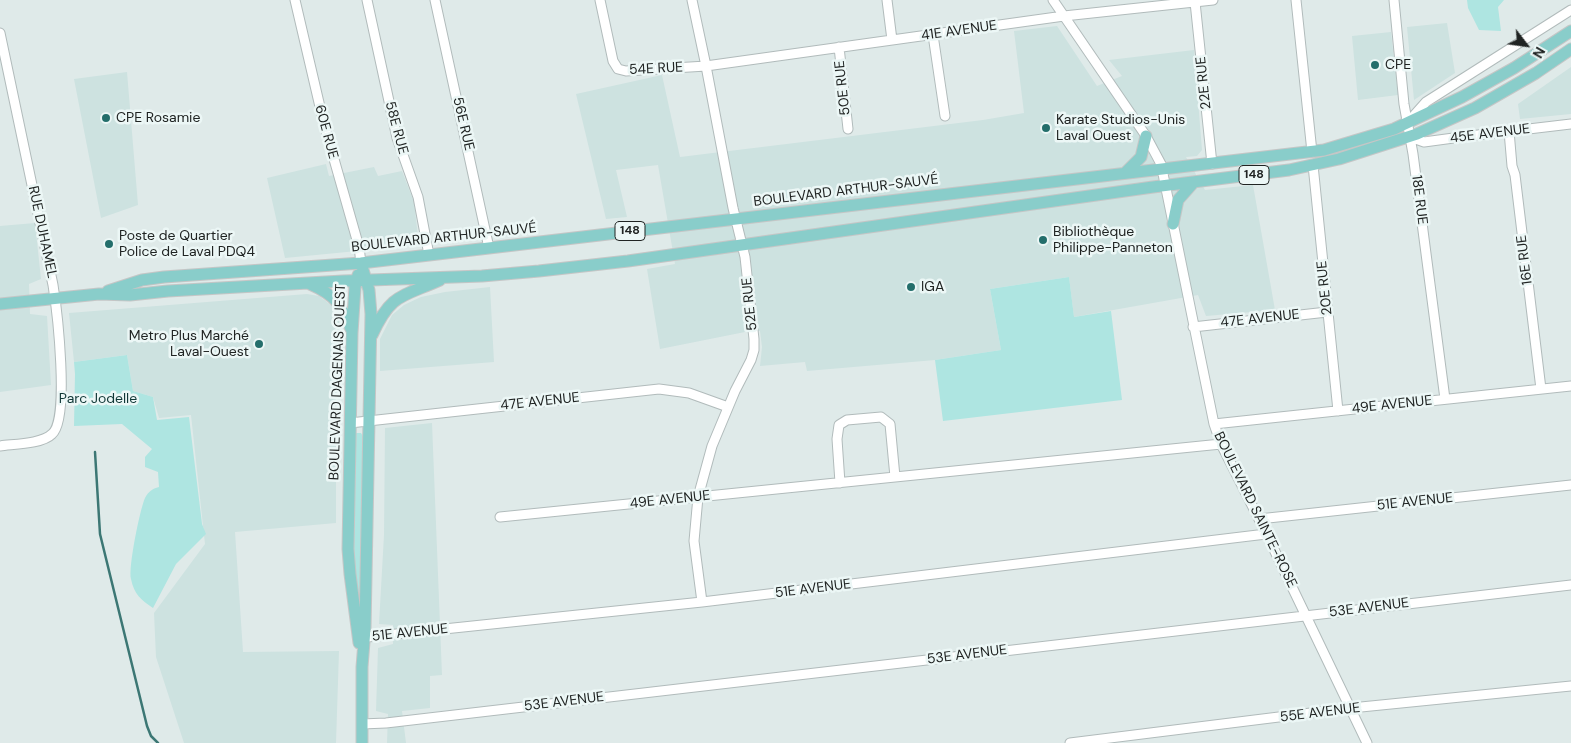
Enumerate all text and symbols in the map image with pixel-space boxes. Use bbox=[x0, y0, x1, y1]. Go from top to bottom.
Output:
street label: 41E AVENUE bbox=[920, 17, 998, 45]
north arrow bbox=[1501, 20, 1551, 70]
text: N bbox=[1529, 44, 1549, 61]
street label: 22E RUE bbox=[1193, 56, 1215, 110]
place label: CPE bbox=[1385, 57, 1411, 73]
street label: 54E RUE bbox=[629, 59, 683, 79]
marker: CPE bbox=[1369, 59, 1381, 71]
street label: 50E RUE bbox=[832, 60, 854, 116]
street label: 56E RUE bbox=[449, 96, 477, 152]
street label: 58E RUE bbox=[381, 100, 411, 156]
street label: 60E RUE bbox=[311, 103, 341, 161]
place label: CPE Rosamie bbox=[116, 110, 200, 126]
marker: CPE Rosamie bbox=[100, 112, 112, 124]
place label: Karate Studios-Unis Laval Ouest bbox=[1056, 112, 1185, 144]
street label: 45E AVENUE bbox=[1449, 121, 1531, 147]
marker: Karate Studios-Unis Laval Ouest bbox=[1040, 122, 1052, 134]
road number: 148 bbox=[1239, 166, 1269, 184]
street label: BOULEVARD ARTHUR-SAUVÉ bbox=[753, 171, 939, 211]
street label: 18E RUE bbox=[1408, 174, 1430, 226]
street label: RUE DUHAMEL bbox=[24, 184, 60, 280]
street label: BOULEVARD ARTHUR-SAUVÉ bbox=[351, 220, 537, 256]
road number: 148 bbox=[615, 222, 645, 240]
place label: Bibliothèque Philippe-Panneton bbox=[1053, 224, 1173, 256]
place label: Poste de Quartier Police de Laval PDQ4 bbox=[119, 228, 255, 260]
marker: Bibliothèque Philippe-Panneton bbox=[1037, 234, 1049, 246]
street label: 16E RUE bbox=[1514, 234, 1536, 286]
marker: Poste de Quartier Police de Laval PDQ4 bbox=[103, 238, 115, 250]
street label: 20E RUE bbox=[1314, 260, 1336, 316]
street label: 52E RUE bbox=[739, 277, 761, 331]
place label: IGA bbox=[921, 279, 944, 295]
marker: IGA bbox=[905, 281, 917, 293]
street label: BOULEVARD DAGENAIS OUEST bbox=[326, 283, 350, 481]
street label: 47E AVENUE bbox=[1220, 306, 1300, 332]
place label: Metro Plus Marché Laval-Ouest bbox=[129, 328, 249, 361]
marker: Metro Plus Marché Laval-Ouest bbox=[253, 338, 265, 350]
street label: 47E AVENUE bbox=[500, 389, 580, 415]
park label: Parc Jodelle bbox=[59, 391, 137, 407]
street label: 49E AVENUE bbox=[1351, 392, 1433, 418]
street label: BOULEVARD SAINTE-ROSE bbox=[1210, 429, 1300, 591]
street label: 49E AVENUE bbox=[629, 487, 711, 513]
street label: 51E AVENUE bbox=[1376, 490, 1454, 514]
street label: 51E AVENUE bbox=[774, 576, 852, 602]
street label: 53E AVENUE bbox=[1328, 595, 1410, 621]
street label: 51E AVENUE bbox=[371, 621, 449, 645]
street label: 53E AVENUE bbox=[926, 642, 1008, 668]
street label: 53E AVENUE bbox=[523, 689, 605, 715]
street label: 55E AVENUE bbox=[1279, 700, 1361, 726]

